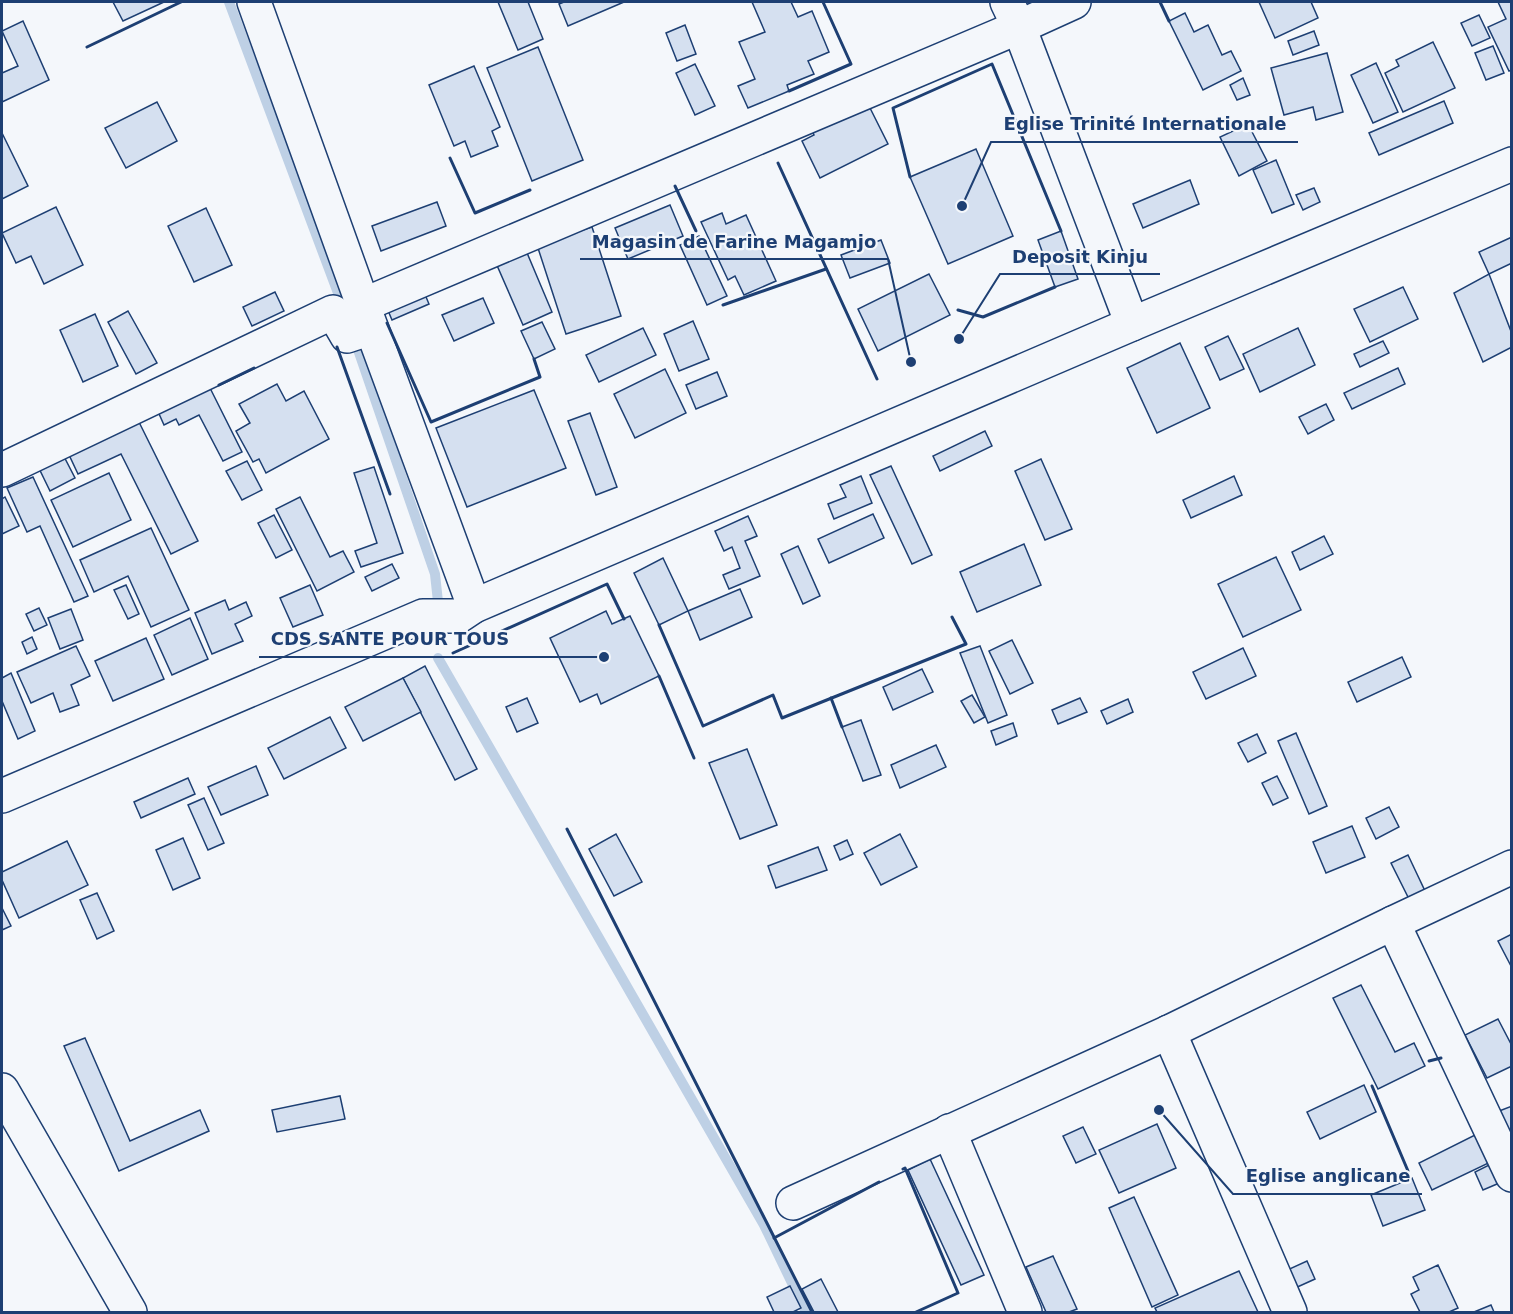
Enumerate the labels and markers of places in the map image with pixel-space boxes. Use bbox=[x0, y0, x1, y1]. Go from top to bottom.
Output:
callout: Eglise Trinité Internationale bbox=[991, 106, 1298, 142]
callout: Magasin de Farine Magamjo bbox=[580, 223, 888, 259]
callout: Deposit Kinju bbox=[1000, 238, 1160, 274]
callout: CDS SANTE POUR TOUS bbox=[259, 621, 522, 657]
callout: Eglise anglicane bbox=[1233, 1158, 1422, 1194]

